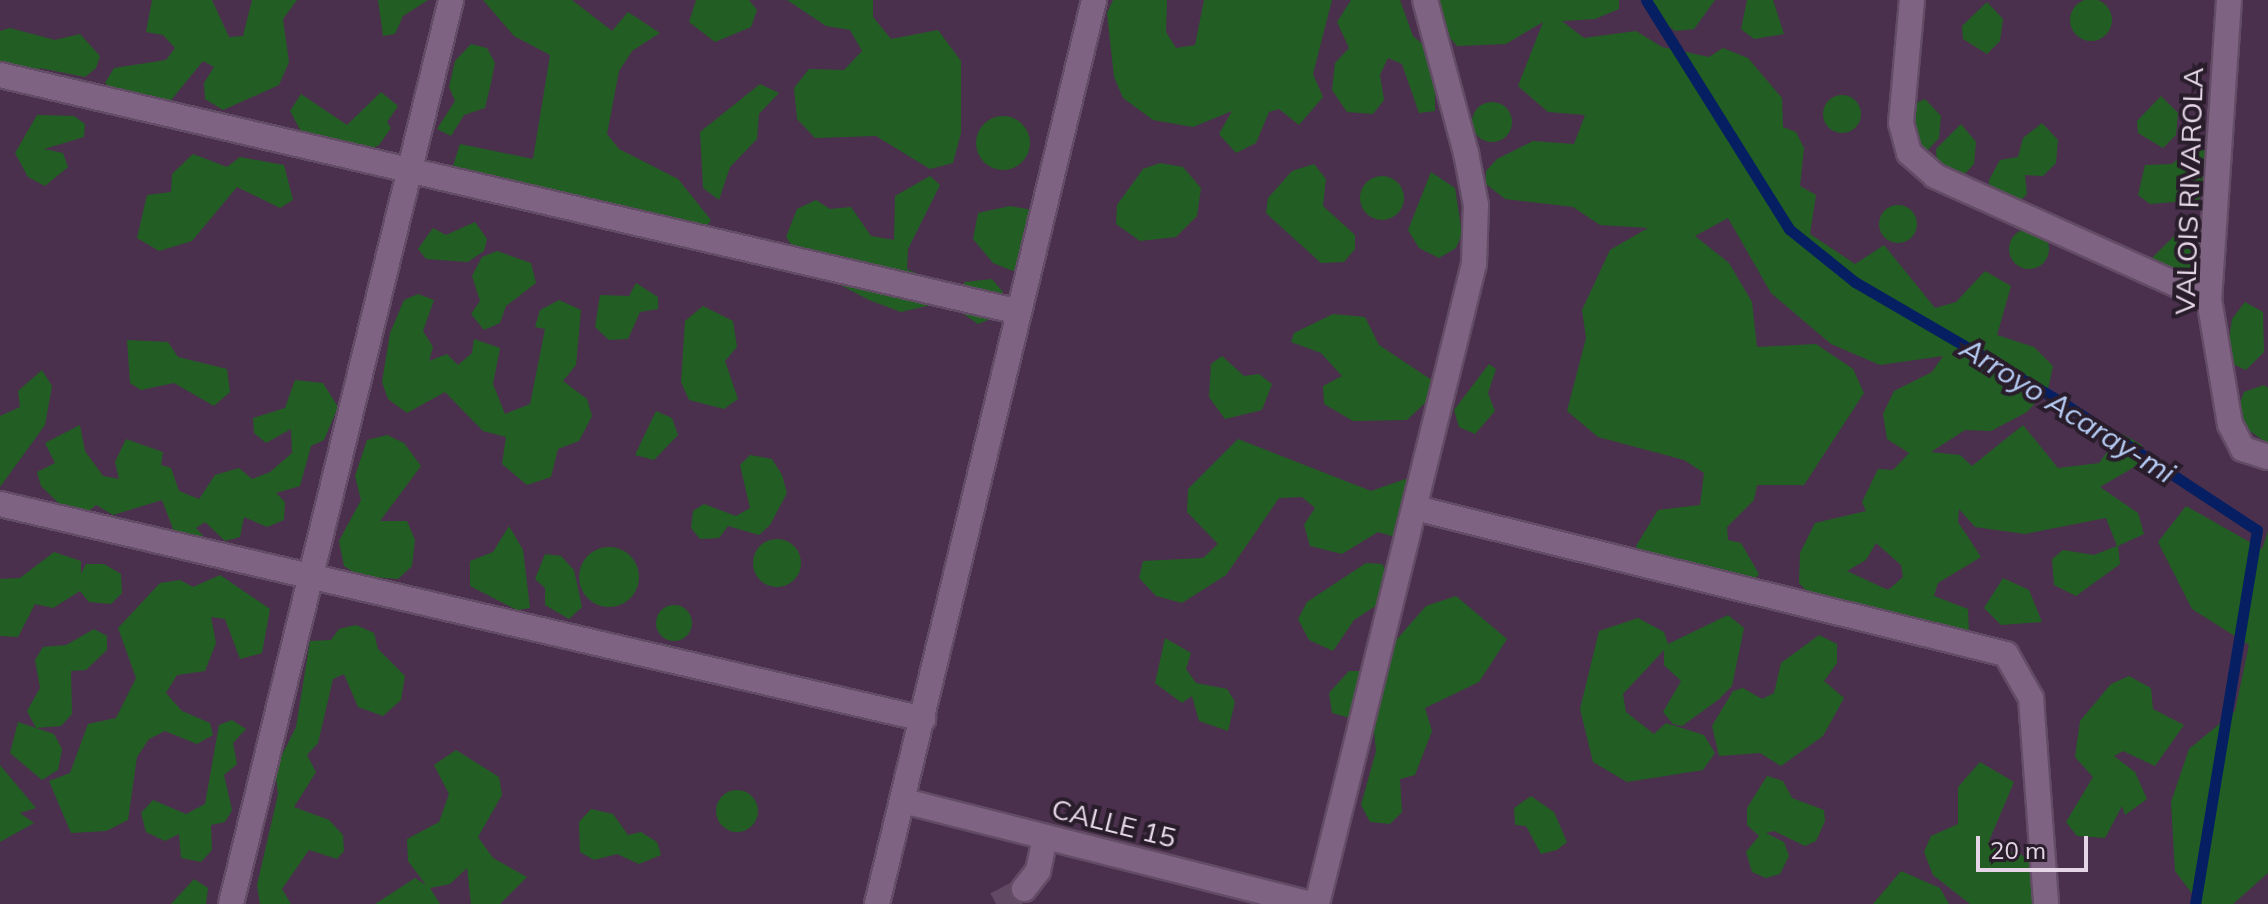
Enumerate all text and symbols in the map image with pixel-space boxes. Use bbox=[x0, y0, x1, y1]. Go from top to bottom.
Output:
street label: VALOIS RIVAROLA bbox=[2168, 67, 2210, 315]
water label: Arroyo Acaray-mi bbox=[1954, 330, 2182, 490]
street label: CALLE 15 bbox=[1048, 791, 1180, 855]
scale bar bbox=[1980, 820, 2092, 870]
text: 20 m bbox=[1990, 835, 2046, 865]

